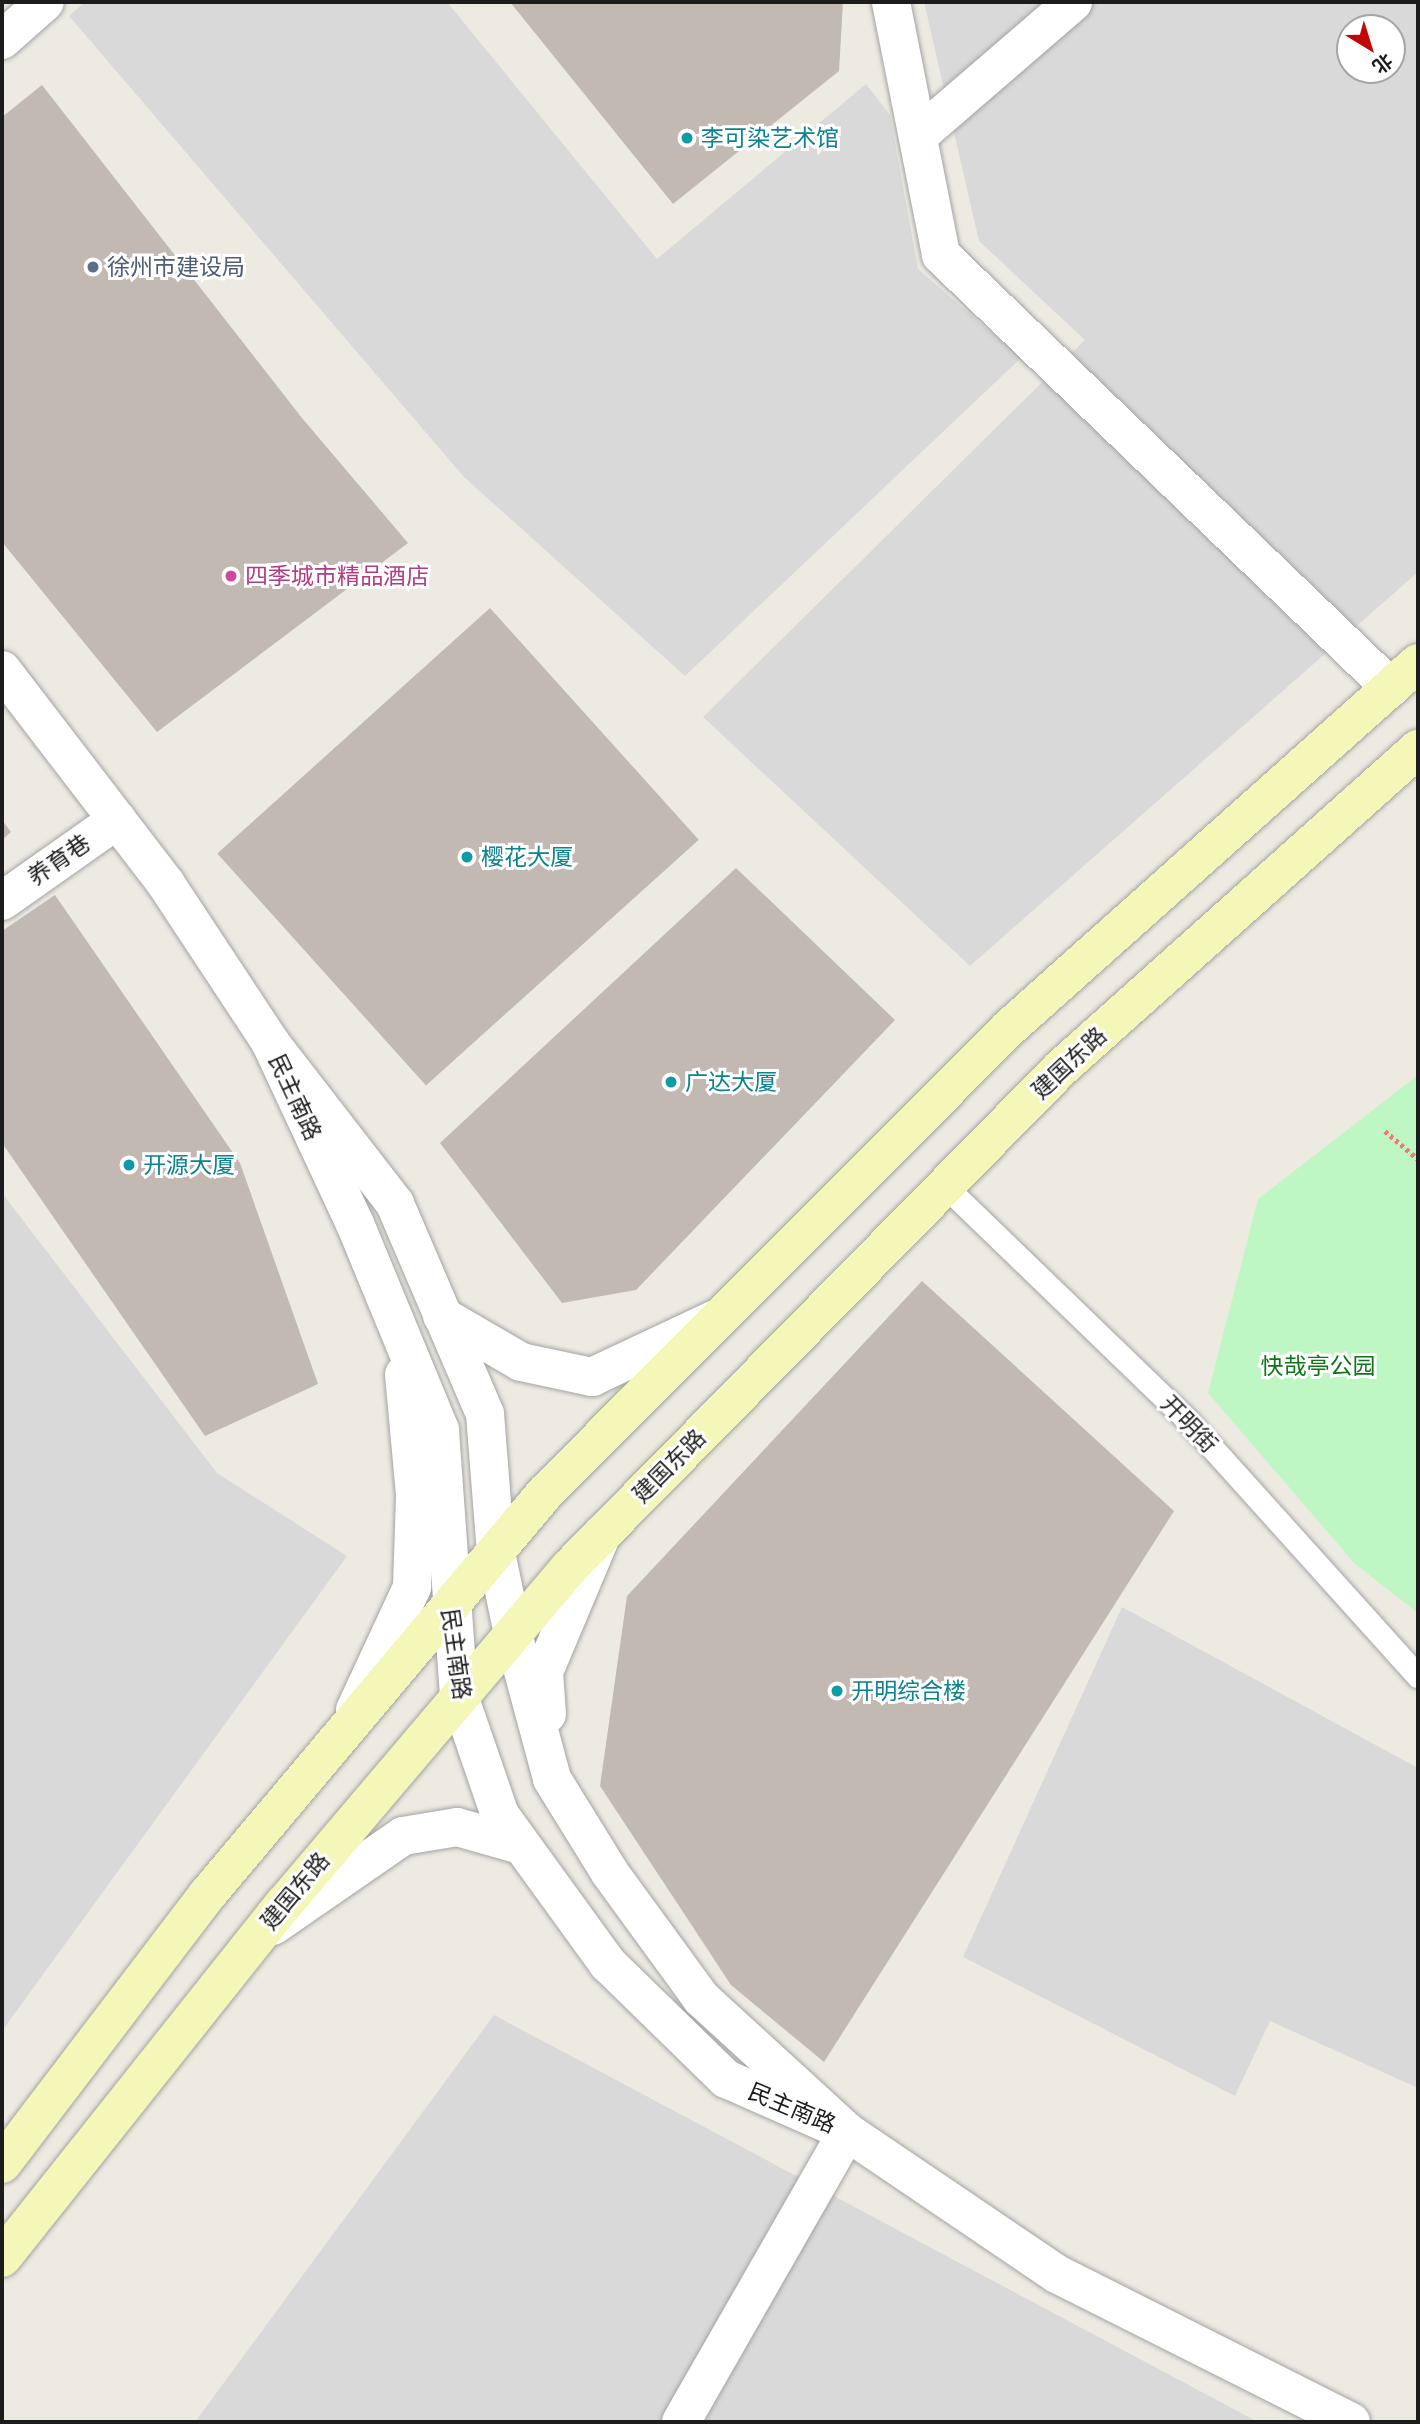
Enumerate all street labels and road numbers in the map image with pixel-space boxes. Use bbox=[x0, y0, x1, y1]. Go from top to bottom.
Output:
street label: 养育巷 bbox=[23, 829, 95, 891]
street label: 建国东路 bbox=[1026, 1022, 1112, 1104]
street label: 民主南路 bbox=[263, 1049, 327, 1145]
street label: 开明街 bbox=[1155, 1390, 1223, 1458]
street label: 建国东路 bbox=[627, 1424, 711, 1508]
street label: 民主南路 bbox=[436, 1607, 476, 1701]
street label: 建国东路 bbox=[255, 1847, 335, 1935]
street label: 民主南路 bbox=[744, 2077, 840, 2139]

